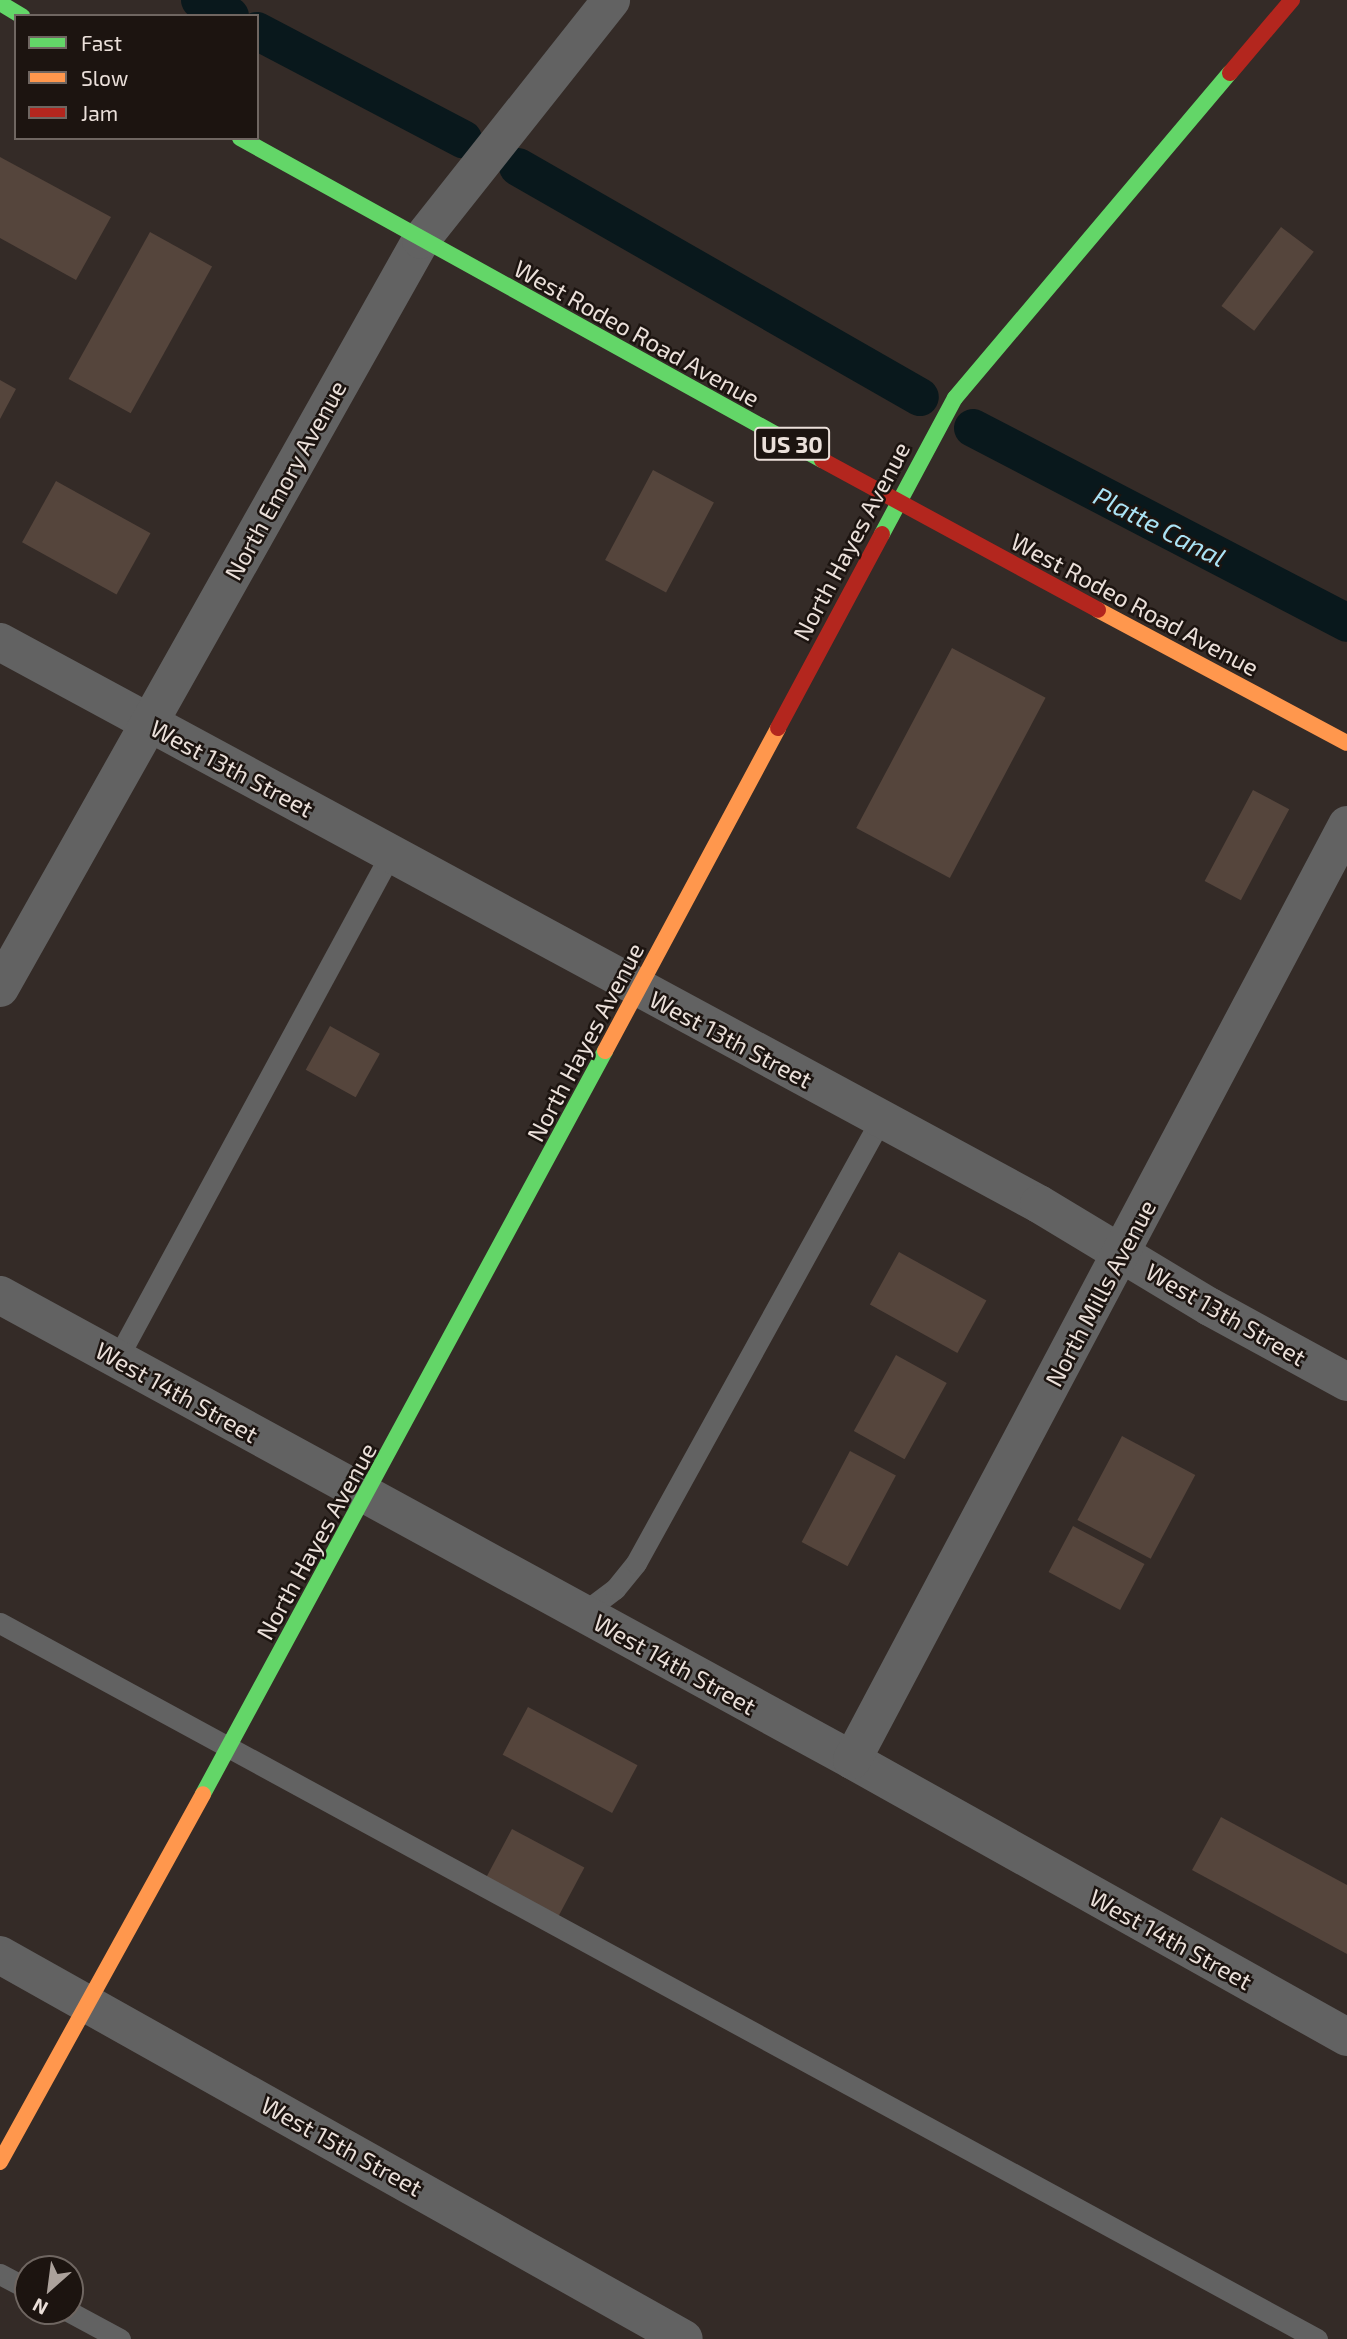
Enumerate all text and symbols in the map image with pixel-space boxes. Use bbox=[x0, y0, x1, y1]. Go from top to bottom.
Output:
legend bbox=[14, 14, 259, 140]
text: Fast bbox=[81, 30, 122, 55]
text: Slow bbox=[81, 65, 128, 90]
text: Jam bbox=[81, 100, 118, 125]
street label: West Rodeo Road Avenue bbox=[509, 253, 765, 413]
street label: North Emory Avenue bbox=[218, 375, 352, 585]
road number: US 30 bbox=[754, 424, 830, 464]
street label: North Hayes Avenue bbox=[786, 437, 916, 645]
water label: Platte Canal bbox=[1089, 479, 1231, 573]
street label: West Rodeo Road Avenue bbox=[1006, 526, 1264, 682]
street label: West 13th Street bbox=[146, 713, 318, 823]
street label: North Hayes Avenue bbox=[520, 938, 650, 1146]
street label: West 13th Street bbox=[645, 984, 817, 1094]
street label: North Mills Avenue bbox=[1038, 1194, 1162, 1392]
street label: West 13th Street bbox=[1141, 1257, 1311, 1371]
street label: West 14th Street bbox=[91, 1335, 263, 1449]
street label: North Hayes Avenue bbox=[250, 1437, 382, 1645]
street label: West 14th Street bbox=[589, 1607, 761, 1721]
street label: West 14th Street bbox=[1085, 1882, 1257, 1996]
street label: West 15th Street bbox=[257, 2090, 427, 2202]
north arrow bbox=[14, 2255, 84, 2325]
text: N bbox=[28, 2294, 51, 2321]

